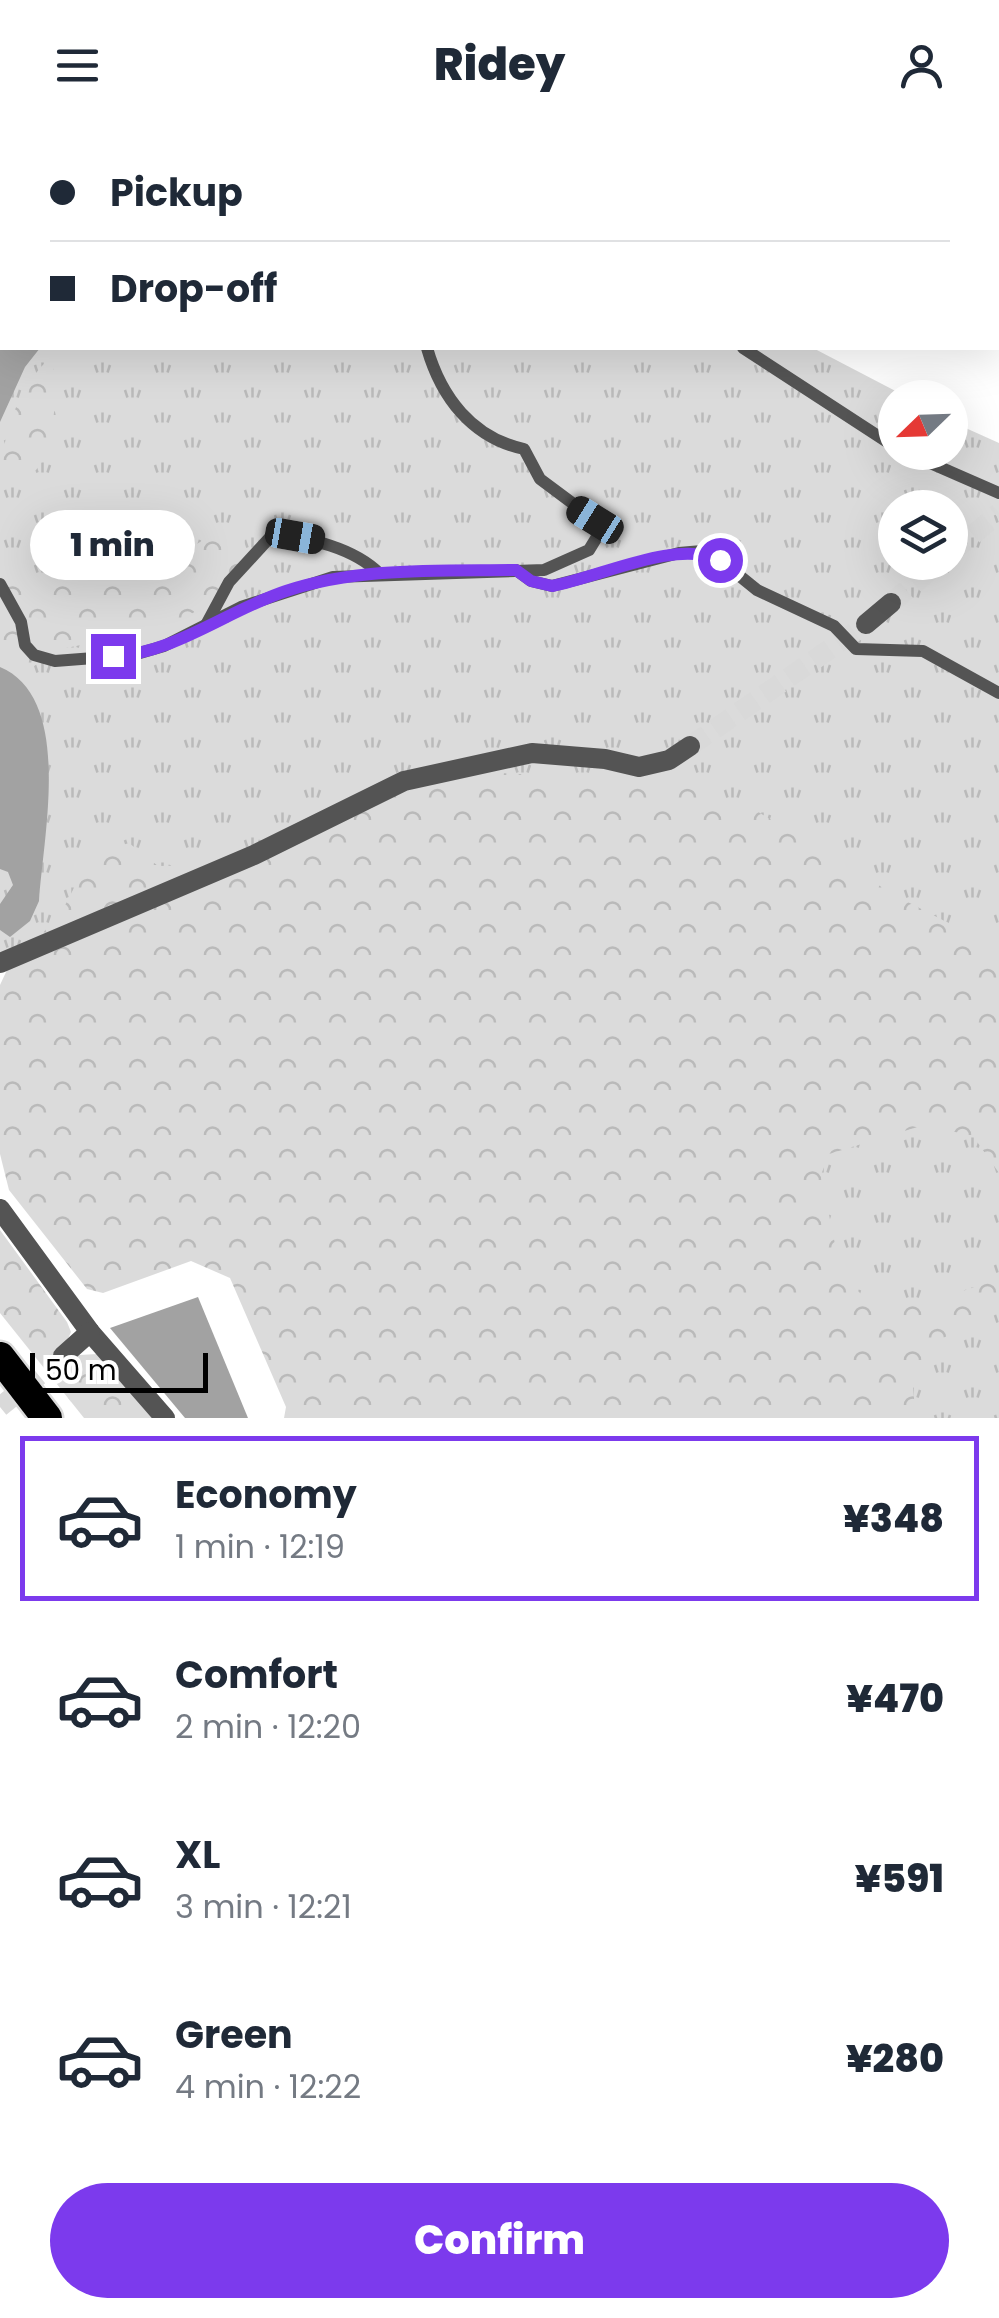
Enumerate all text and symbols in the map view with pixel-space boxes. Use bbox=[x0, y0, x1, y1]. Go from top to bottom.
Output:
text: Ridey bbox=[434, 33, 565, 96]
icon: menu bbox=[50, 38, 105, 93]
icon: person bbox=[894, 38, 949, 93]
text: Pickup bbox=[110, 166, 243, 219]
text: Drop-off bbox=[110, 262, 278, 315]
north arrow bbox=[878, 380, 968, 470]
map controls bbox=[878, 380, 968, 580]
button: layers bbox=[878, 490, 968, 580]
car bbox=[562, 491, 628, 549]
callout: 1 min bbox=[31, 511, 196, 581]
car bbox=[263, 516, 327, 556]
text: 1 min bbox=[70, 522, 155, 567]
route start bbox=[698, 538, 743, 583]
route end bbox=[91, 634, 136, 679]
scale bar bbox=[30, 1348, 208, 1392]
text: 50 m bbox=[45, 1351, 116, 1390]
text: Economy bbox=[175, 1468, 357, 1521]
icon: car bbox=[55, 1474, 145, 1564]
text: ¥348 bbox=[843, 1492, 944, 1545]
text: 1 min · 12:19 bbox=[175, 1524, 345, 1569]
text: Comfort bbox=[175, 1648, 338, 1701]
icon: car bbox=[55, 1654, 145, 1744]
text: ¥470 bbox=[846, 1672, 944, 1725]
text: 2 min · 12:20 bbox=[175, 1704, 361, 1749]
text: XL bbox=[175, 1828, 220, 1881]
icon: car bbox=[55, 1834, 145, 1924]
text: ¥591 bbox=[855, 1852, 944, 1905]
text: 3 min · 12:21 bbox=[175, 1884, 352, 1929]
text: Green bbox=[175, 2008, 293, 2061]
icon: car bbox=[55, 2014, 145, 2104]
text: ¥280 bbox=[846, 2032, 944, 2085]
text: 4 min · 12:22 bbox=[175, 2064, 361, 2109]
button: Confirm bbox=[50, 2183, 949, 2298]

